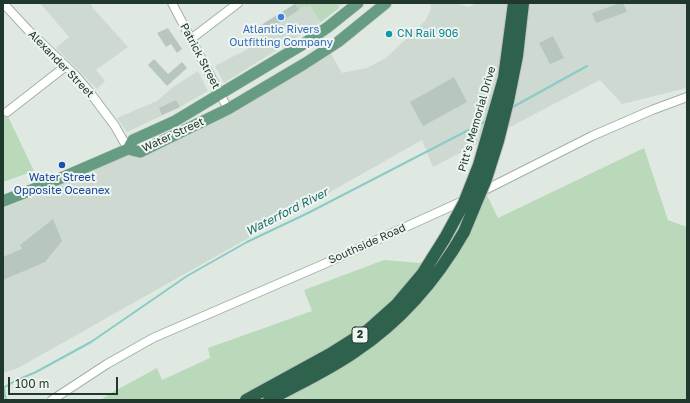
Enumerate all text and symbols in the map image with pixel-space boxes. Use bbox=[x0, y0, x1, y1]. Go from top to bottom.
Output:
marker: Atlantic Rivers Outfitting Company bbox=[276, 12, 286, 22]
street label: Patrick Street bbox=[177, 21, 223, 91]
place label: Atlantic Rivers Outfitting Company bbox=[229, 23, 333, 49]
place label: CN Rail 906 bbox=[397, 27, 459, 41]
street label: Alexander Street bbox=[26, 28, 96, 100]
marker: CN Rail 906 bbox=[384, 29, 394, 39]
street label: Pitt's Memorial Drive bbox=[456, 65, 498, 173]
street label: Water Street bbox=[140, 115, 206, 155]
marker: Water Street Opposite Oceanex bbox=[57, 160, 67, 170]
place label: Water Street Opposite Oceanex bbox=[14, 171, 110, 197]
water label: Waterford River bbox=[244, 185, 330, 239]
street label: Southside Road bbox=[326, 221, 408, 267]
road number: 2 bbox=[352, 327, 368, 343]
scale bar bbox=[10, 369, 120, 395]
text: 100 m bbox=[15, 376, 49, 391]

